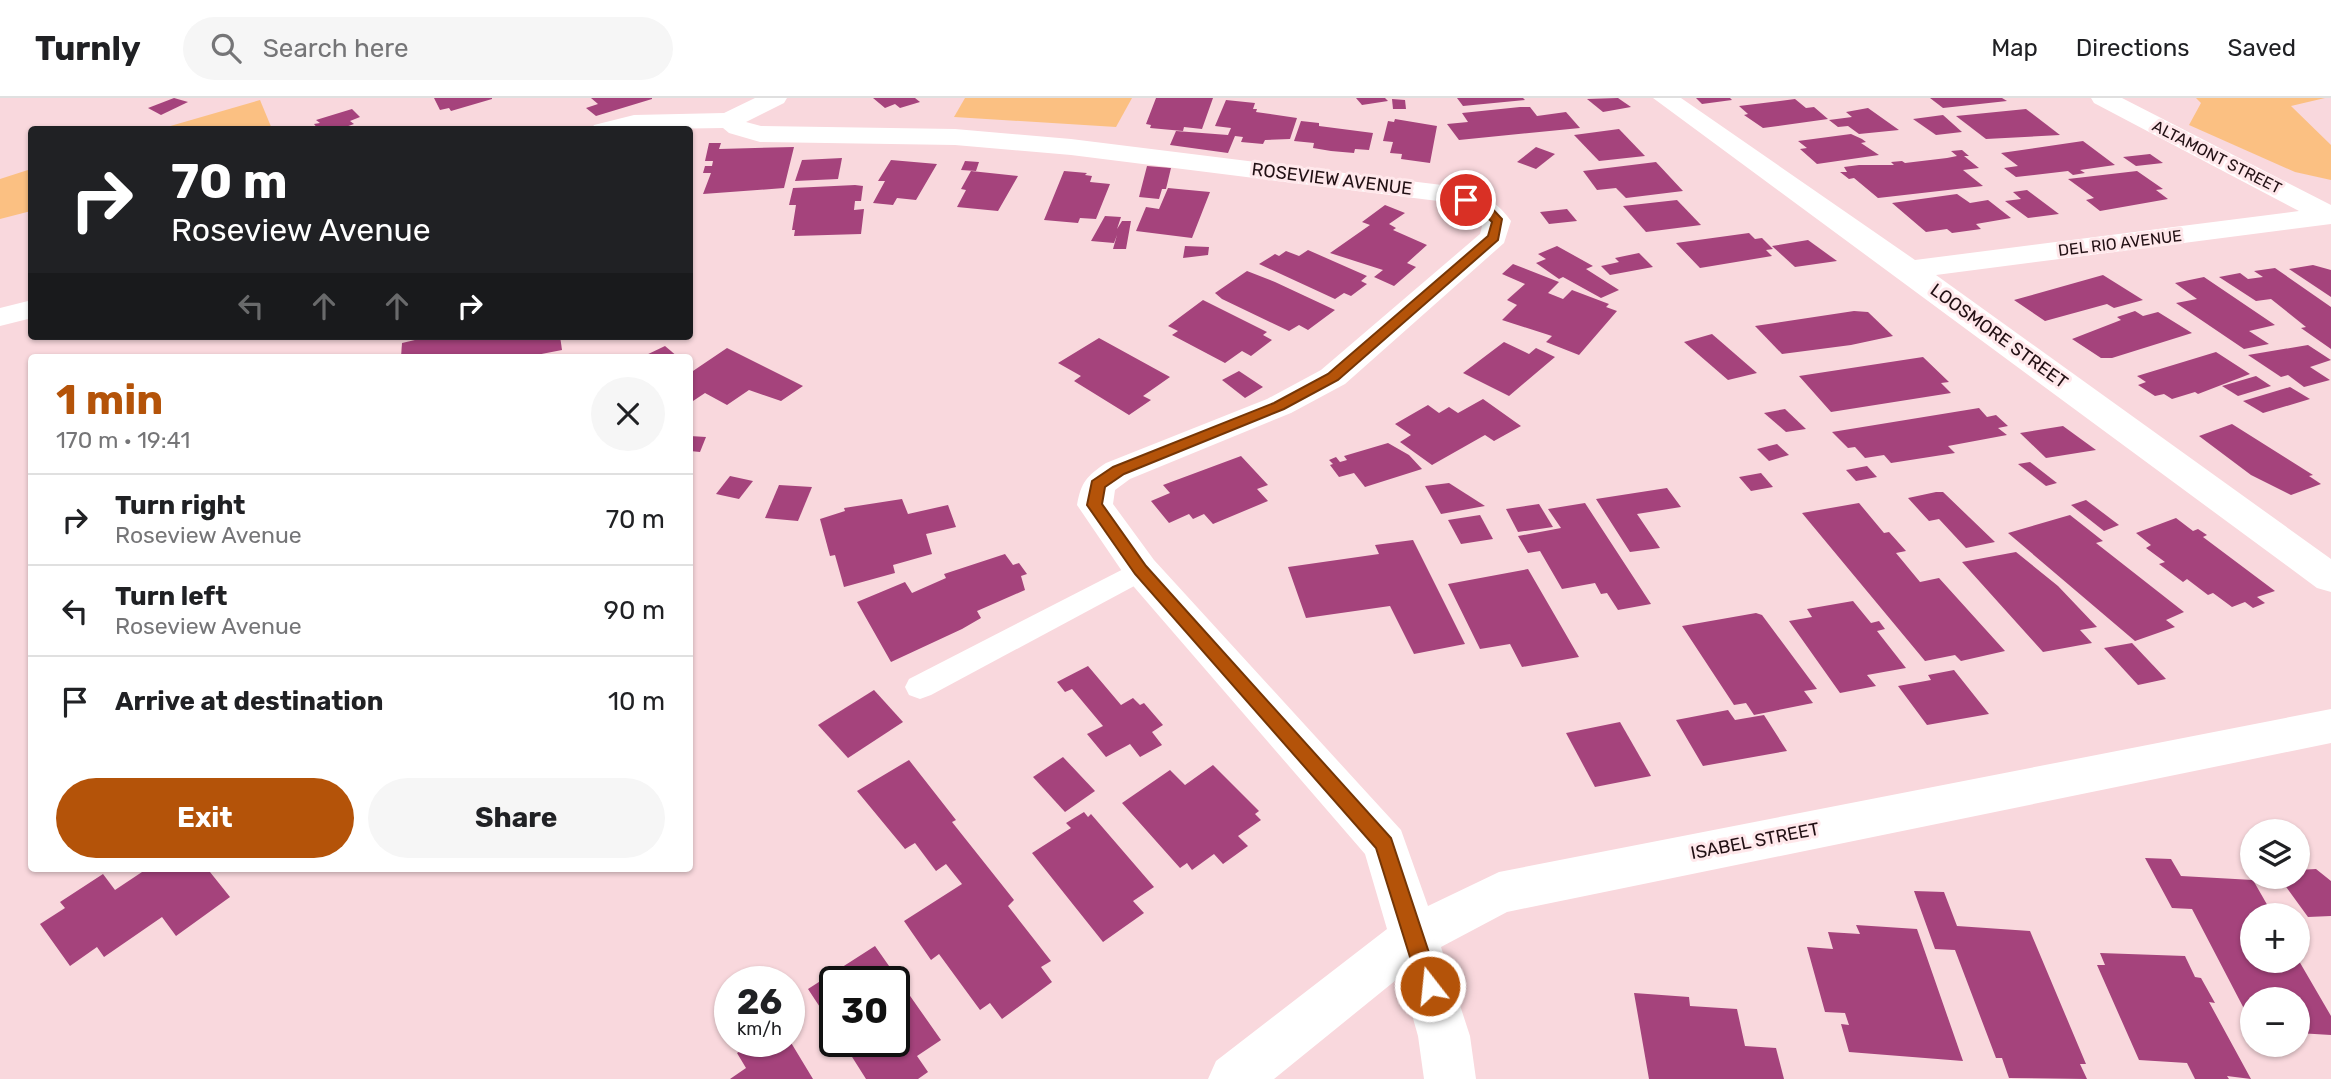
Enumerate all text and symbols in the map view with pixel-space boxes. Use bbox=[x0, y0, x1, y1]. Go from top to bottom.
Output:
search box bbox=[183, 17, 673, 80]
text: Turnly bbox=[35, 29, 141, 68]
icon: search bbox=[207, 29, 245, 67]
text: Search here bbox=[263, 33, 409, 64]
text: Map bbox=[1991, 34, 2038, 62]
text: Directions bbox=[2076, 34, 2189, 62]
text: Saved bbox=[2227, 34, 2296, 62]
street label: ALTAMONT STREET bbox=[2149, 116, 2285, 198]
text: 70 m bbox=[171, 152, 288, 210]
icon: right bbox=[56, 154, 147, 245]
street label: ROSEVIEW AVENUE bbox=[1251, 158, 1413, 200]
pin bbox=[1436, 170, 1496, 230]
icon: arrive bbox=[1447, 181, 1485, 219]
text: Roseview Avenue bbox=[171, 211, 431, 249]
street label: DEL RIO AVENUE bbox=[2057, 226, 2183, 260]
street label: LOOSMORE STREET bbox=[1926, 279, 2072, 393]
icon: left bbox=[232, 287, 270, 325]
icon: ahead bbox=[305, 287, 343, 325]
icon: ahead bbox=[378, 287, 416, 325]
icon: right bbox=[451, 287, 489, 325]
text: 1 min bbox=[56, 375, 163, 425]
button: close bbox=[591, 377, 665, 451]
text: 170 m · 19:41 bbox=[56, 426, 190, 454]
text: Turn right bbox=[115, 490, 245, 521]
icon: right bbox=[56, 501, 94, 539]
text: 70 m bbox=[606, 504, 665, 535]
text: Roseview Avenue bbox=[115, 521, 302, 549]
text: Turn left bbox=[115, 581, 227, 612]
icon: left bbox=[56, 592, 94, 630]
text: 90 m bbox=[604, 595, 665, 626]
text: Roseview Avenue bbox=[115, 612, 302, 640]
icon: arrive bbox=[56, 683, 94, 721]
text: Arrive at destination bbox=[115, 686, 383, 717]
text: 10 m bbox=[608, 686, 665, 717]
button: Exit bbox=[56, 778, 354, 858]
button: Share bbox=[368, 778, 665, 858]
street label: ISABEL STREET bbox=[1689, 818, 1821, 864]
map controls bbox=[2240, 819, 2310, 1057]
button: layers bbox=[2240, 819, 2310, 889]
button: + bbox=[2240, 903, 2310, 973]
position arrow bbox=[1393, 949, 1467, 1023]
speed limit sign: 30 bbox=[819, 966, 910, 1057]
text: 26 bbox=[737, 981, 782, 1023]
button: − bbox=[2240, 987, 2310, 1057]
text: km/h bbox=[737, 1018, 782, 1040]

